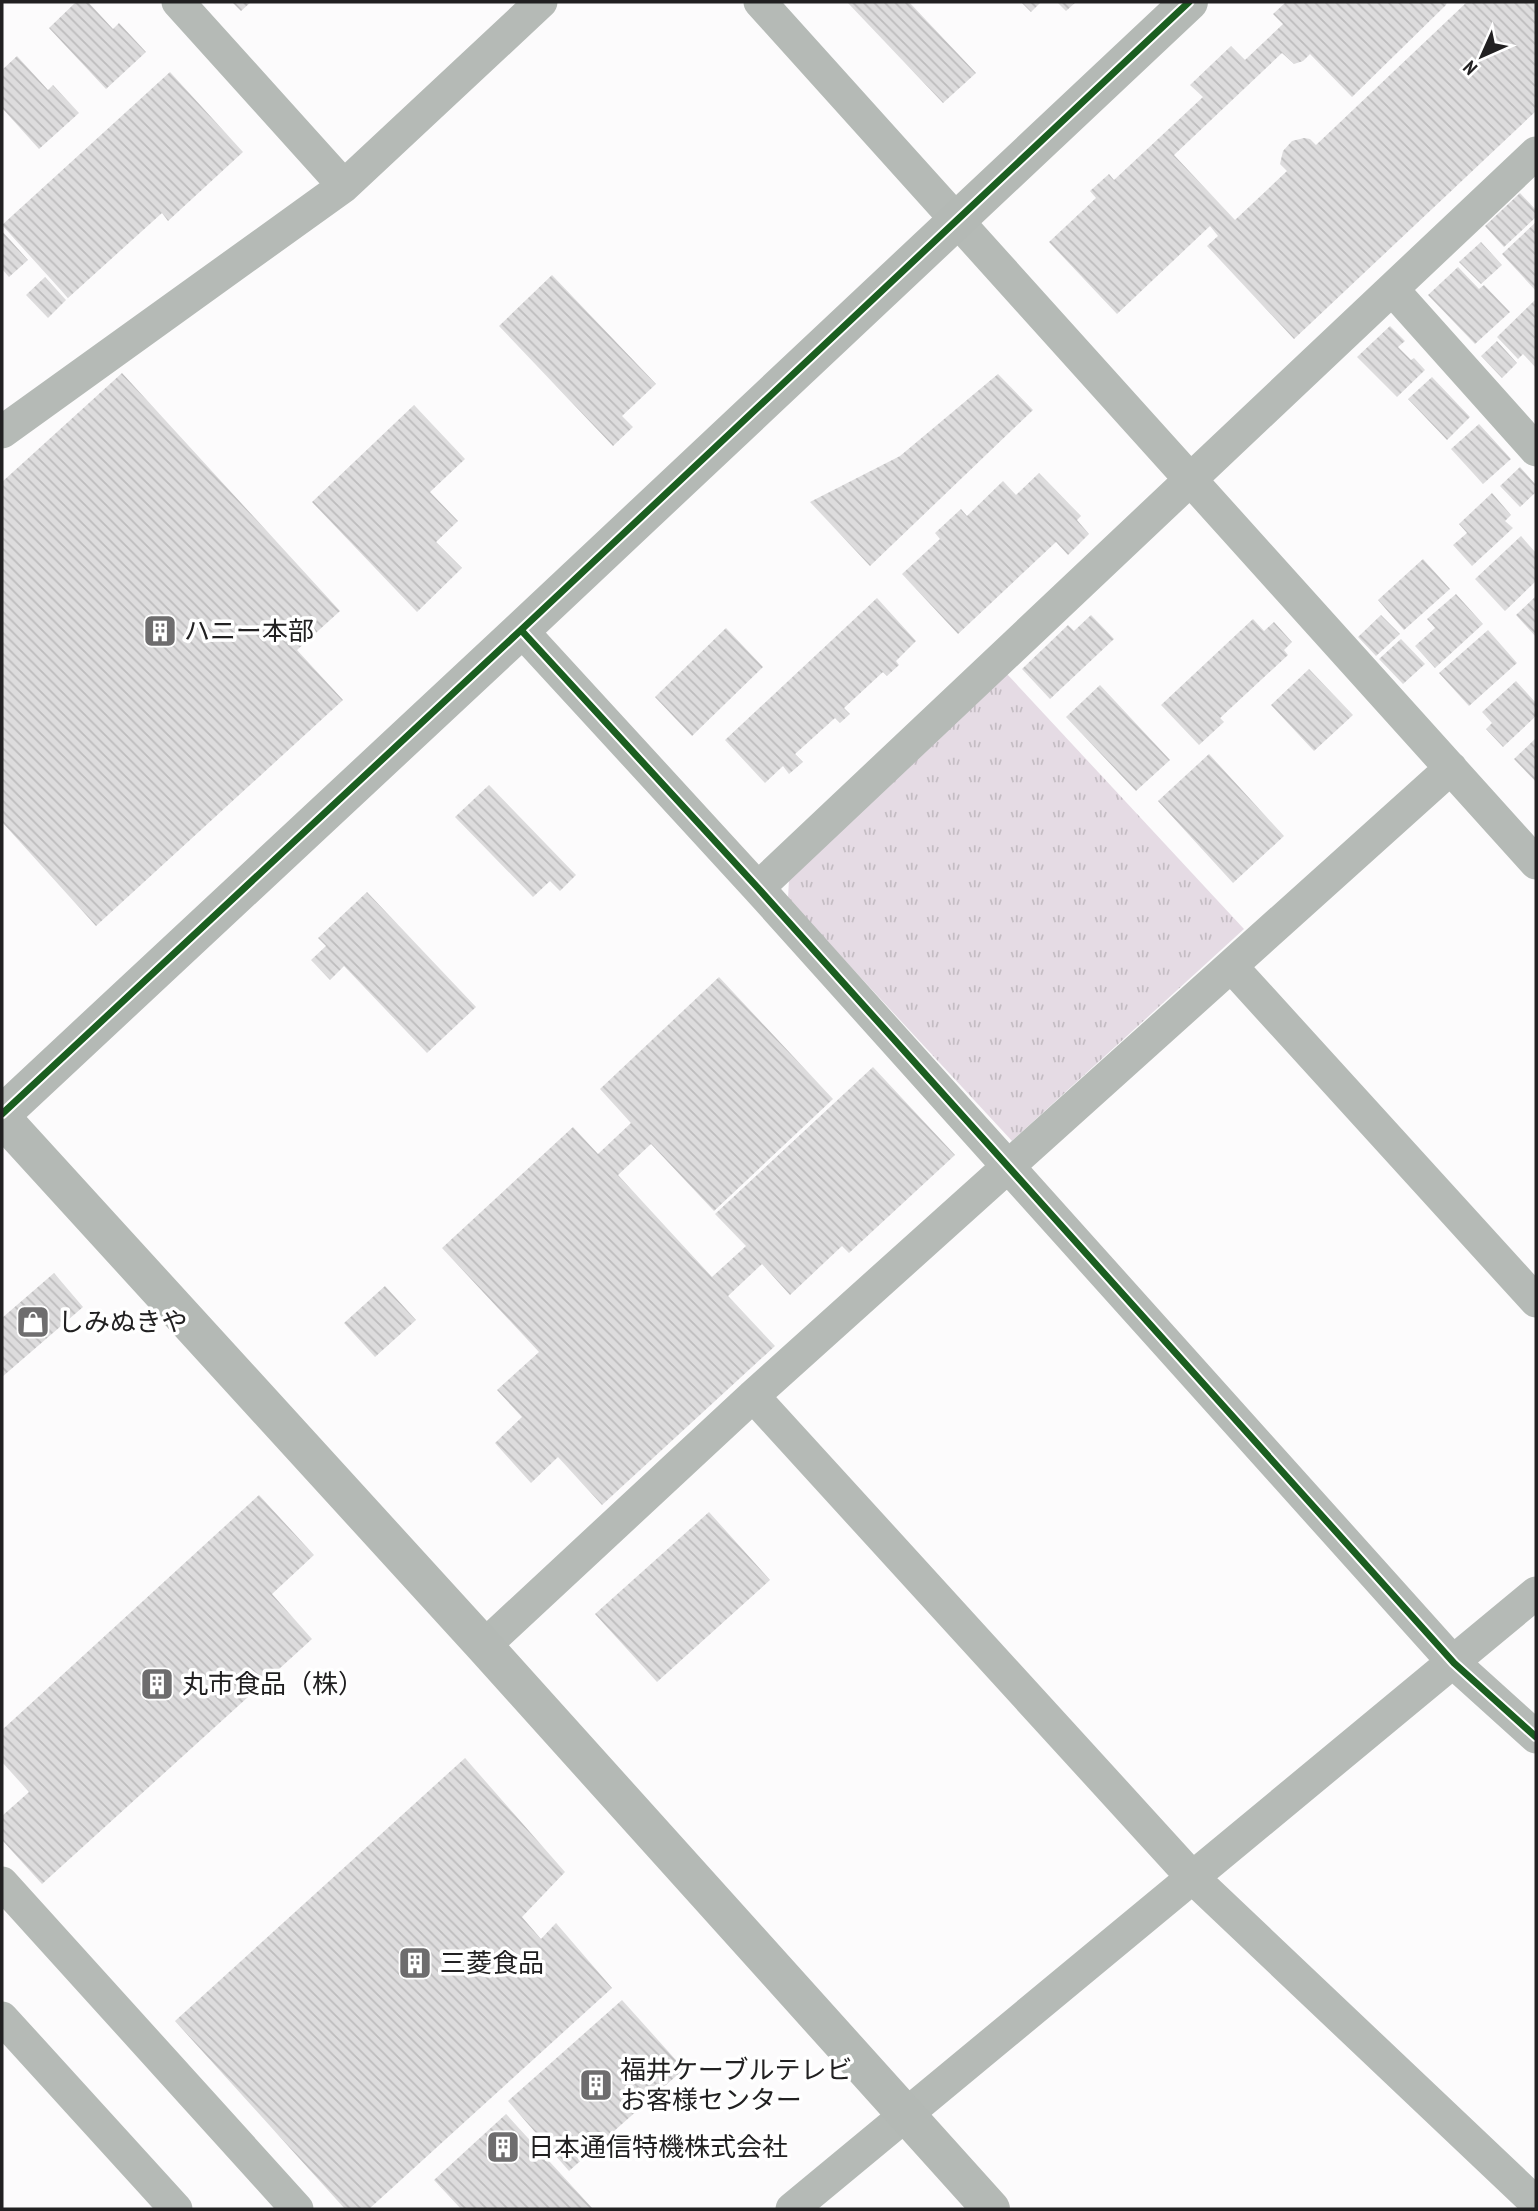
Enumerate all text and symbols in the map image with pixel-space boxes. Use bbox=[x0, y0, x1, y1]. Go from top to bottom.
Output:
north arrow bbox=[1447, 21, 1517, 91]
text: N bbox=[1458, 56, 1482, 80]
building icon: ハニー本部 bbox=[141, 612, 179, 650]
place label: ハニー本部 bbox=[184, 614, 314, 647]
shop icon: しみぬきや bbox=[14, 1303, 52, 1341]
place label: しみぬきや bbox=[58, 1305, 187, 1338]
building icon: 丸市食品（株） bbox=[138, 1665, 176, 1703]
place label: 丸市食品（株） bbox=[182, 1667, 364, 1700]
building icon: 三菱食品 bbox=[396, 1944, 434, 1982]
place label: 三菱食品 bbox=[440, 1946, 544, 1979]
place label: 福井ケーブルテレビ お客様センター bbox=[620, 2053, 852, 2116]
building icon: 福井ケーブルテレビ お客様センター bbox=[577, 2066, 615, 2104]
building icon: 日本通信特機株式会社 bbox=[484, 2128, 522, 2166]
place label: 日本通信特機株式会社 bbox=[528, 2130, 788, 2163]

